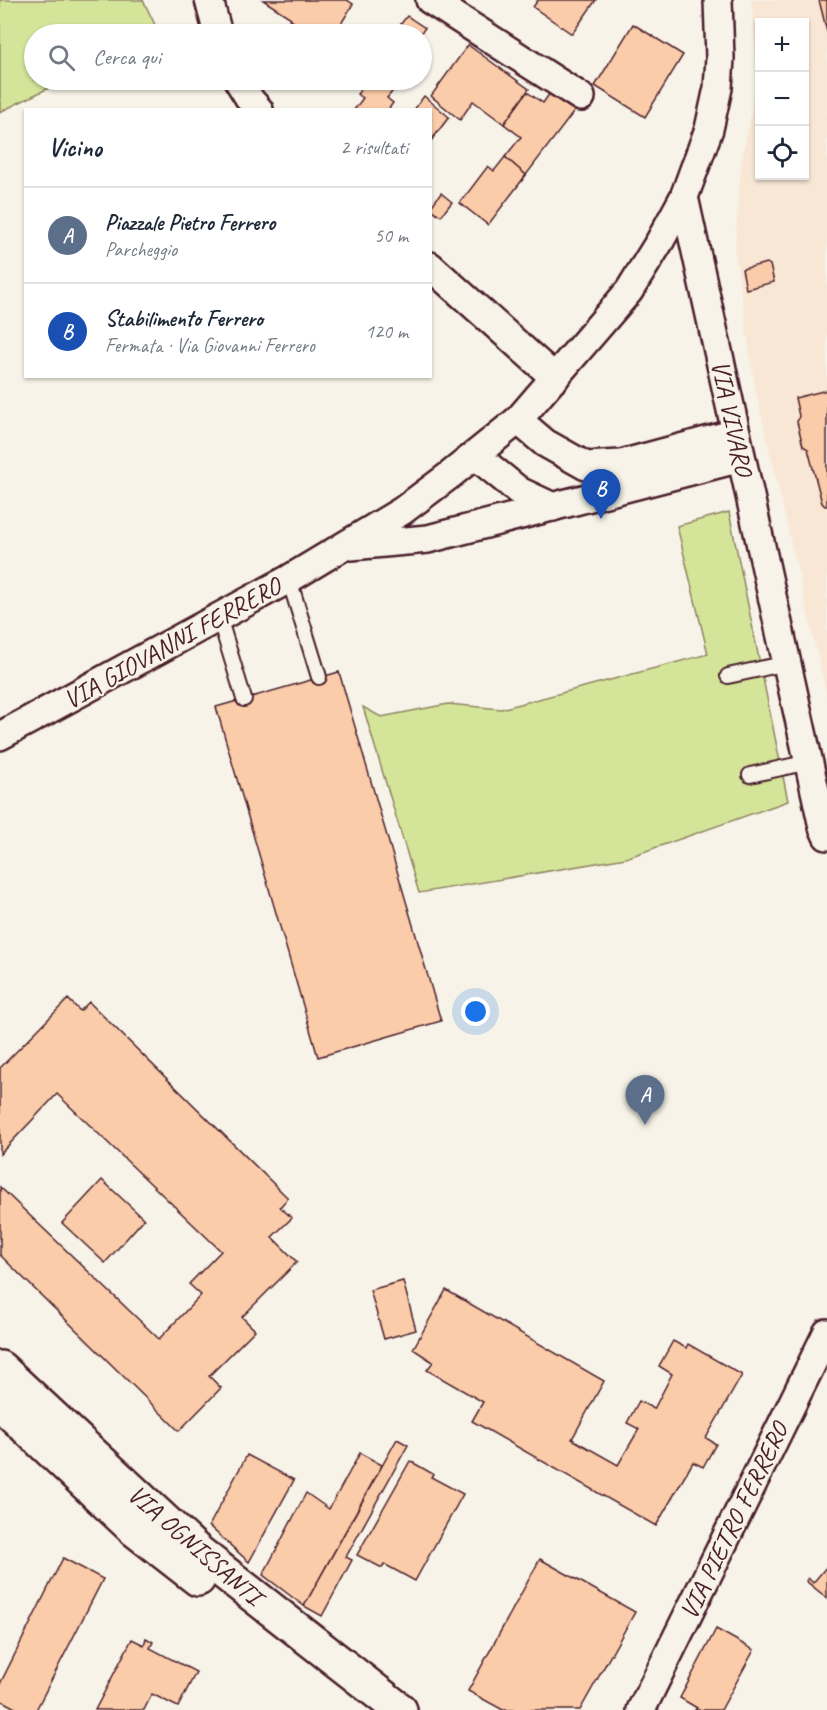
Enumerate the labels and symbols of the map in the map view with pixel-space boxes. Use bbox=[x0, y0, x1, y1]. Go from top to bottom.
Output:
street label: VIA VIVARO bbox=[704, 357, 761, 482]
pin: B bbox=[582, 470, 620, 519]
street label: VIA GIOVANNI FERRERO bbox=[58, 568, 289, 716]
your location bbox=[461, 997, 490, 1026]
pin: A bbox=[626, 1076, 664, 1125]
street label: VIA PIETRO FERRERO bbox=[672, 1415, 797, 1625]
street label: VIA OGNISSANTI bbox=[121, 1478, 273, 1616]

